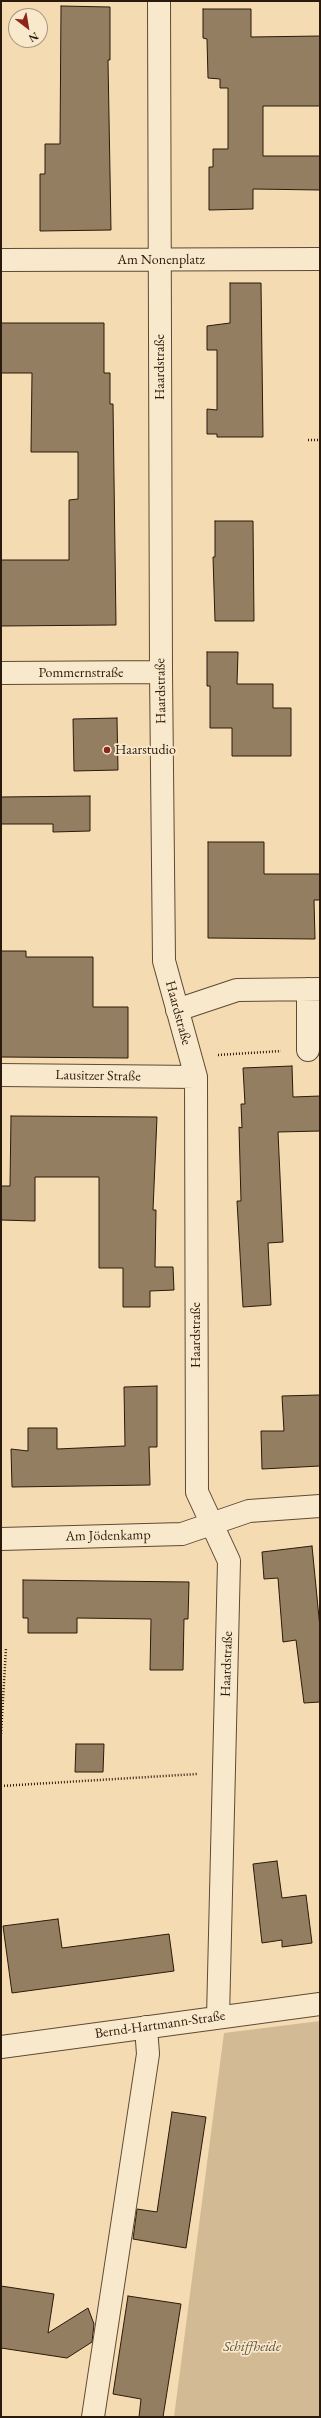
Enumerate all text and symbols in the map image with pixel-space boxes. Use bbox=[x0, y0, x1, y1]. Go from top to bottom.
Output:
north arrow bbox=[8, 8, 48, 48]
text: N bbox=[26, 29, 41, 46]
street label: Am Nonenplatz bbox=[117, 252, 205, 268]
street label: Haardstraße bbox=[152, 334, 168, 400]
street label: Haardstraße bbox=[152, 658, 170, 724]
street label: Pommernstraße bbox=[39, 665, 123, 681]
place label: Haarstudio bbox=[115, 742, 176, 758]
marker: Haarstudio bbox=[102, 745, 112, 755]
street label: Haardstraße bbox=[161, 979, 195, 1047]
street label: Lausitzer Straße bbox=[55, 1067, 141, 1085]
street label: Haardstraße bbox=[188, 1302, 204, 1368]
street label: Am Jödenkamp bbox=[65, 1527, 151, 1545]
street label: Haardstraße bbox=[217, 1631, 237, 1697]
street label: Bernd-Hartmann-Straße bbox=[94, 2008, 226, 2042]
park label: Schiffheide bbox=[223, 2339, 281, 2355]

